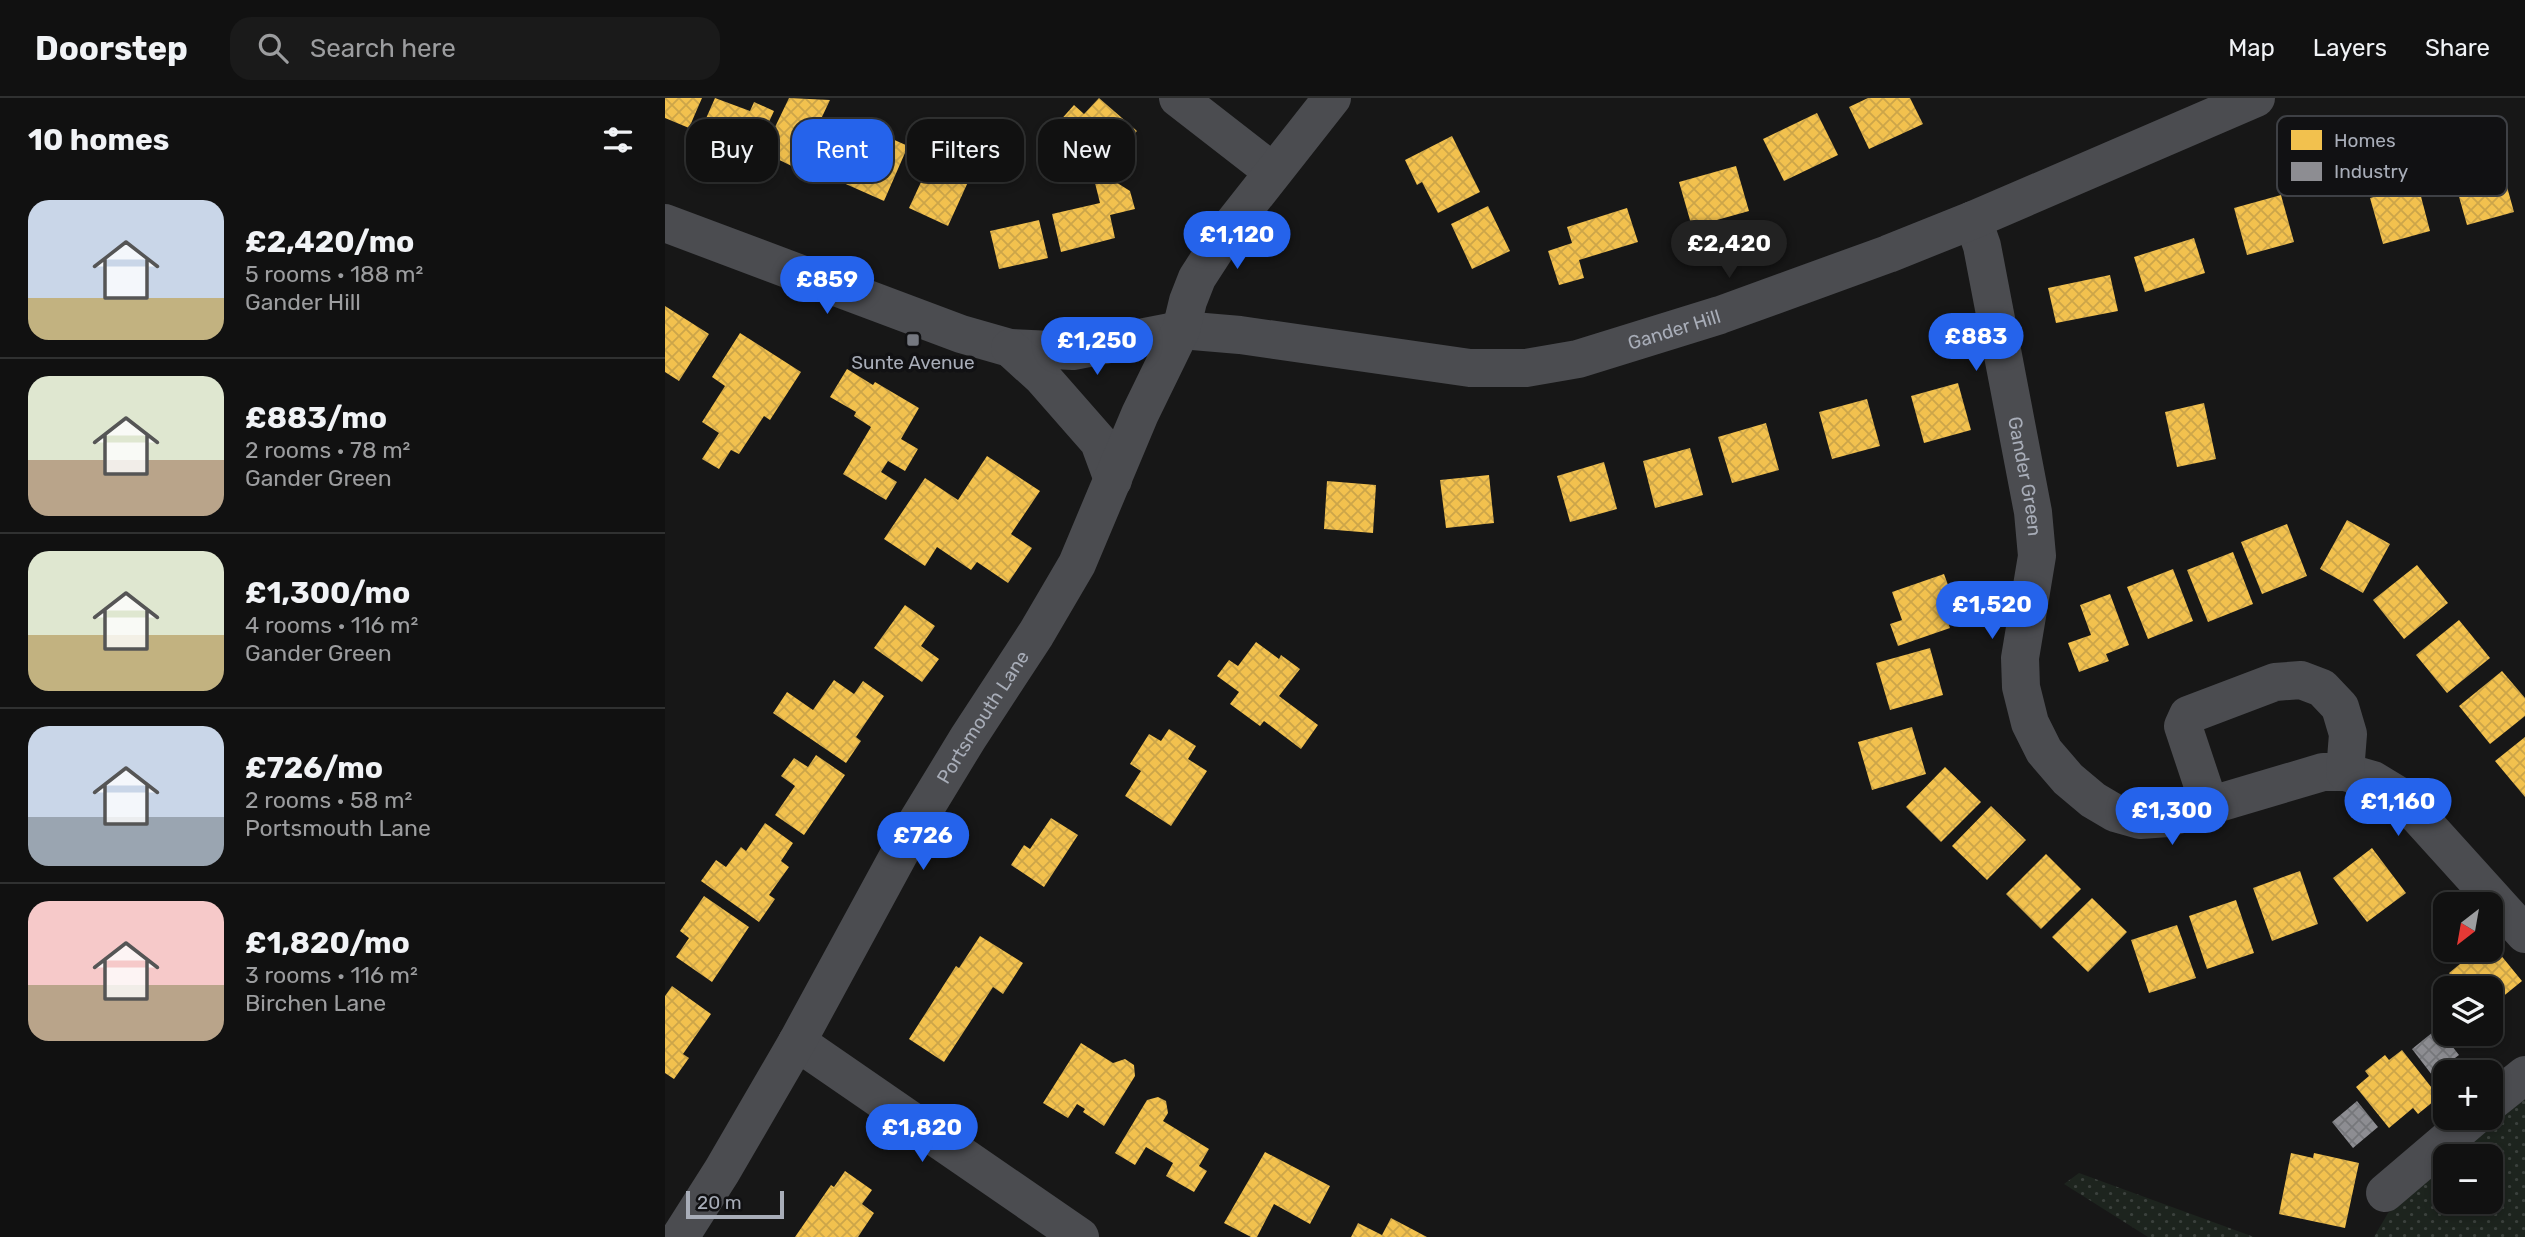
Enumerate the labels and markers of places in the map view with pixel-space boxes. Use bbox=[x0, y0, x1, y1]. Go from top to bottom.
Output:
pin: £1,120 bbox=[1180, 212, 1294, 271]
pin: £2,420 bbox=[1672, 220, 1786, 280]
pin: £859 bbox=[786, 256, 868, 316]
pin: £883 bbox=[1935, 314, 2017, 373]
pin: £1,250 bbox=[1040, 317, 1154, 377]
marker: Sunte Avenue bbox=[905, 332, 921, 348]
place label: Sunte Avenue bbox=[851, 351, 975, 374]
pin: £1,520 bbox=[1935, 582, 2049, 641]
pin: £1,160 bbox=[2341, 778, 2455, 838]
pin: £1,300 bbox=[2115, 788, 2229, 847]
pin: £726 bbox=[882, 812, 964, 872]
pin: £1,820 bbox=[865, 1104, 979, 1164]

